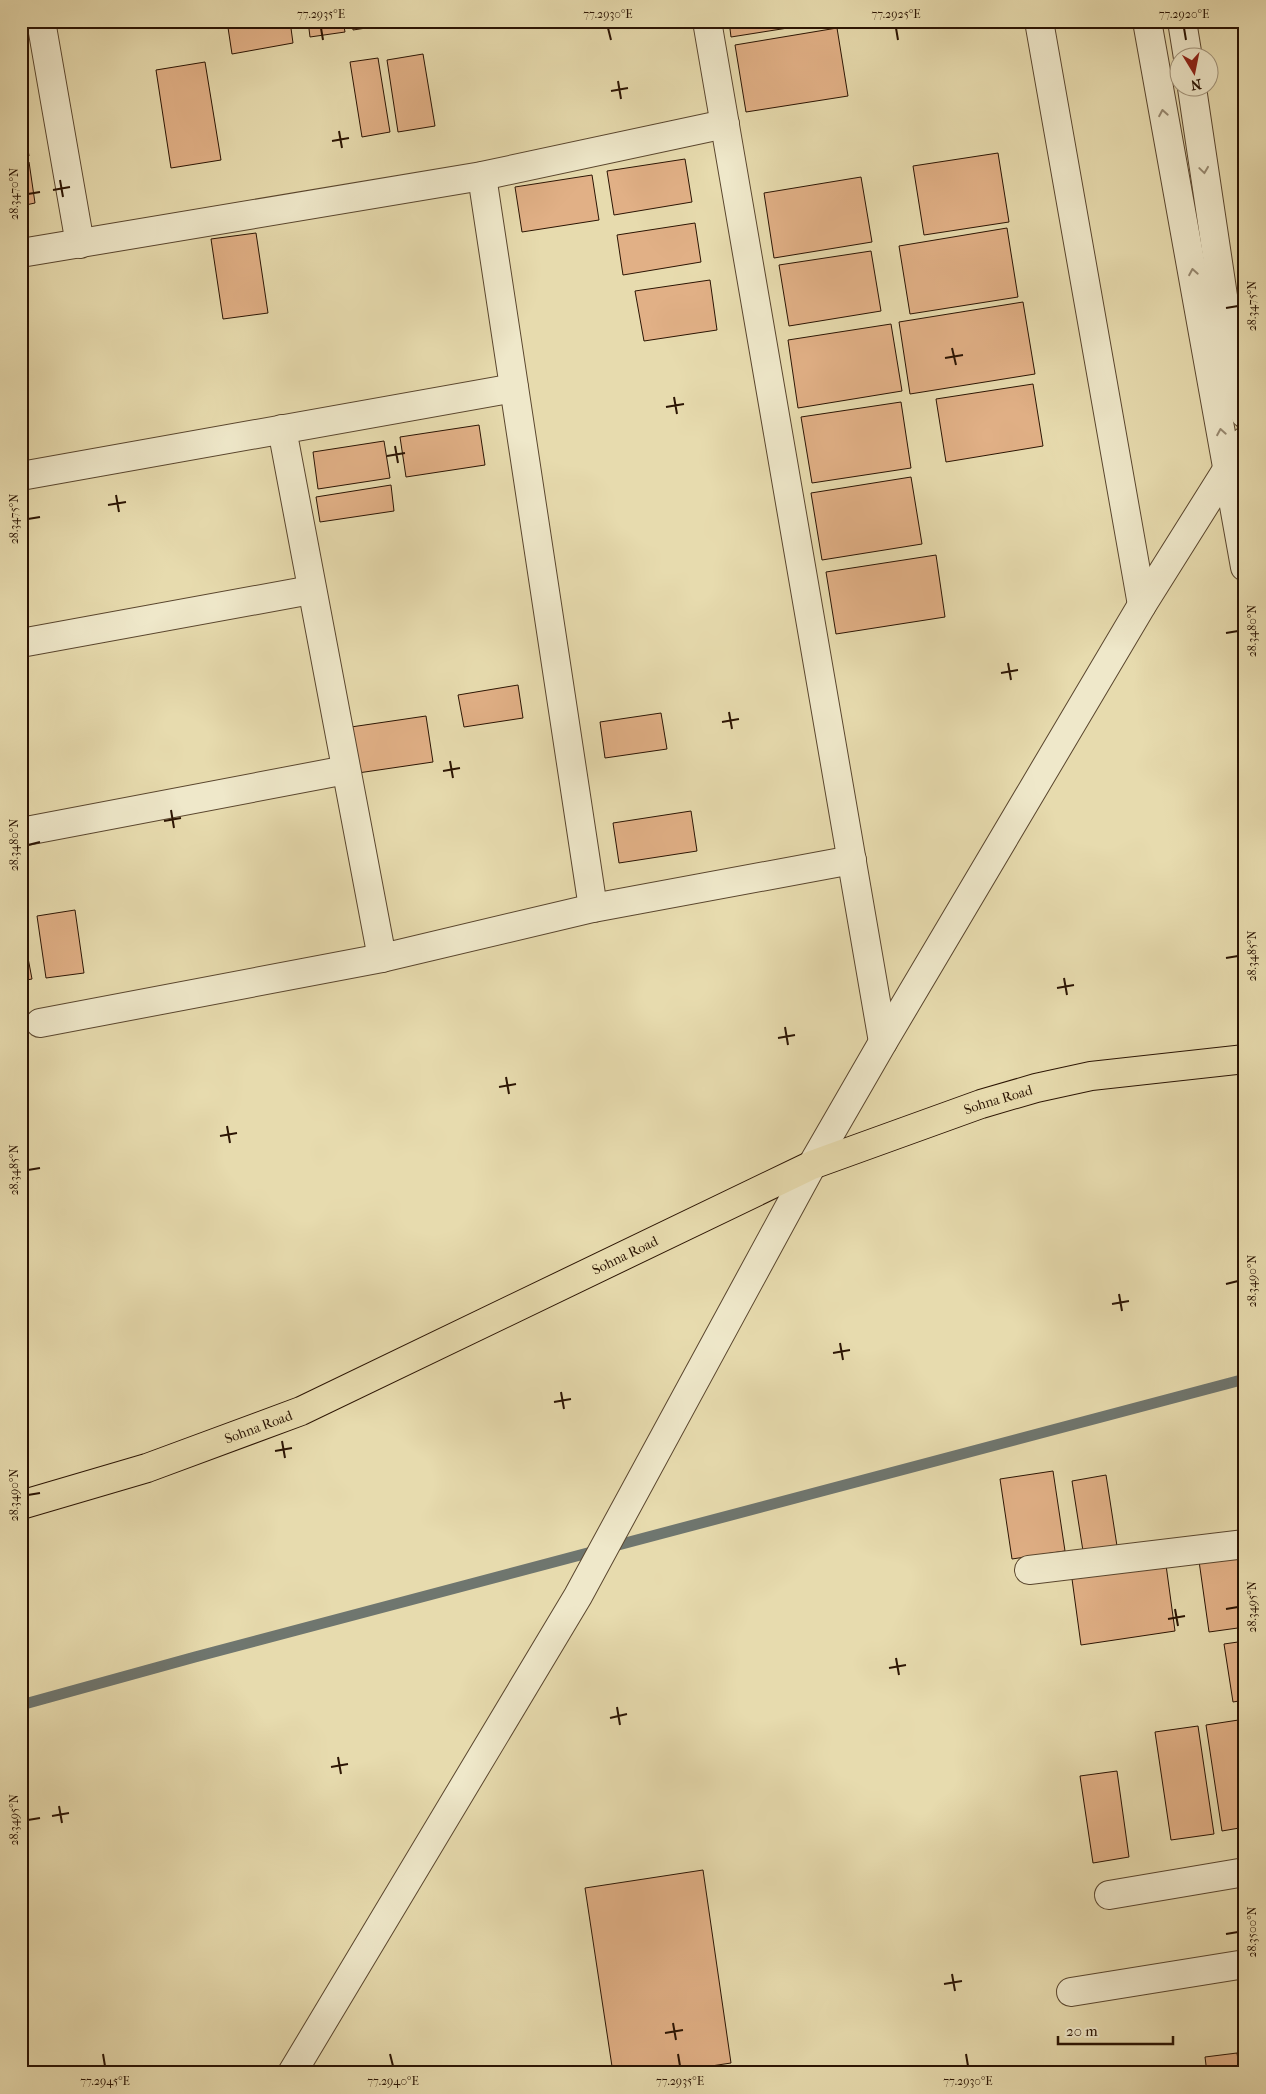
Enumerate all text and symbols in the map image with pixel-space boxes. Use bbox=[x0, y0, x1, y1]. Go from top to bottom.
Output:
text: 77.2935°E bbox=[297, 7, 345, 21]
text: 77.2930°E bbox=[583, 7, 633, 21]
text: 77.2925°E bbox=[871, 7, 921, 21]
text: 77.2920°E bbox=[1159, 7, 1209, 21]
north arrow bbox=[1168, 48, 1218, 98]
text: N bbox=[1189, 75, 1203, 94]
one-way arrow bbox=[1159, 108, 1169, 117]
one-way arrow bbox=[1199, 166, 1209, 175]
text: 28.3470°N bbox=[7, 168, 21, 220]
one-way arrow bbox=[1188, 268, 1198, 277]
text: 28.3475°N bbox=[1245, 281, 1259, 331]
one-way arrow bbox=[1217, 428, 1227, 437]
text: 28.3475°N bbox=[7, 494, 21, 544]
text: 28.3480°N bbox=[1245, 605, 1259, 657]
text: 28.3480°N bbox=[7, 819, 21, 871]
text: 28.3485°N bbox=[1245, 930, 1259, 982]
street label: Sohna Road bbox=[961, 1081, 1035, 1118]
text: 28.3485°N bbox=[7, 1144, 21, 1196]
street label: Sohna Road bbox=[589, 1232, 661, 1278]
text: 28.3490°N bbox=[1245, 1255, 1259, 1307]
street label: Sohna Road bbox=[222, 1406, 295, 1447]
text: 28.3490°N bbox=[7, 1469, 21, 1521]
text: 28.3495°N bbox=[1245, 1581, 1259, 1633]
text: 28.3495°N bbox=[7, 1794, 21, 1846]
text: 28.3500°N bbox=[1245, 1906, 1259, 1958]
scale bar bbox=[1058, 2014, 1174, 2046]
text: 20 m bbox=[1066, 2022, 1098, 2040]
text: 77.2945°E bbox=[80, 2074, 130, 2088]
text: 77.2940°E bbox=[367, 2074, 419, 2088]
text: 77.2935°E bbox=[656, 2074, 704, 2088]
text: 77.2930°E bbox=[943, 2074, 993, 2088]

